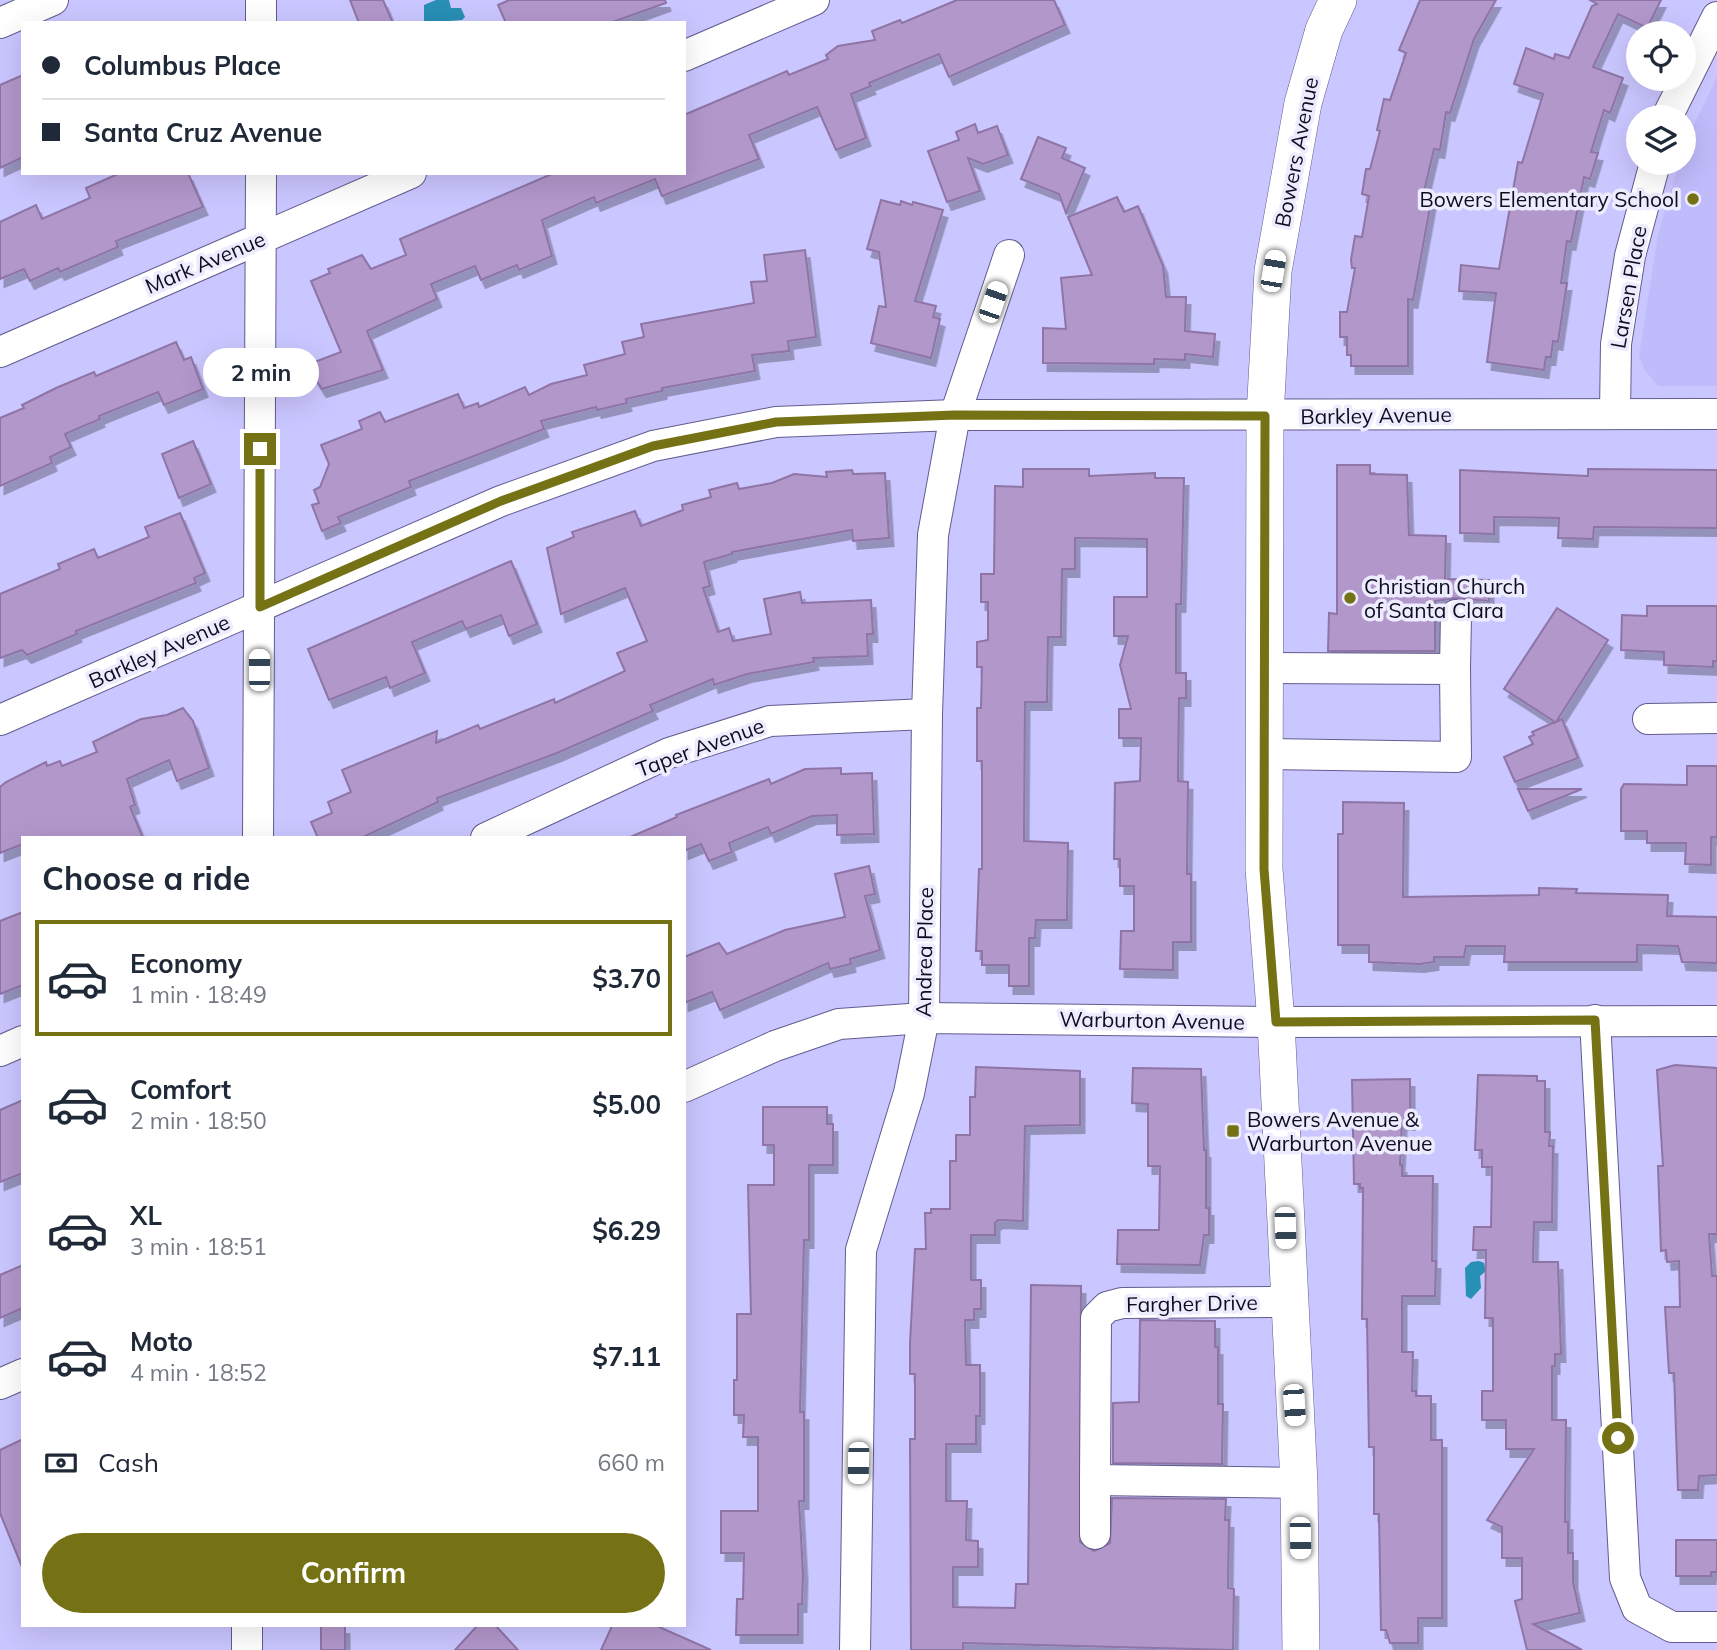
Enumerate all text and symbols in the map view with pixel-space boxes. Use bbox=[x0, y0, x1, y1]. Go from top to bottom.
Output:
map controls bbox=[1626, 21, 1696, 175]
button: locate bbox=[1626, 21, 1696, 91]
text: Columbus Place bbox=[84, 49, 281, 82]
street label: Bowers Avenue bbox=[1269, 75, 1323, 229]
button: layers bbox=[1626, 105, 1696, 175]
text: Santa Cruz Avenue bbox=[84, 116, 322, 149]
place label: Bowers Elementary School bbox=[1419, 186, 1679, 212]
marker: Bowers Elementary School bbox=[1685, 191, 1701, 207]
street label: Larsen Place bbox=[1604, 224, 1652, 350]
street label: Mark Avenue bbox=[141, 225, 269, 299]
car bbox=[1260, 248, 1287, 294]
car bbox=[977, 279, 1010, 325]
callout: 2 min bbox=[202, 348, 318, 396]
text: 2 min bbox=[231, 358, 291, 387]
street label: Barkley Avenue bbox=[1300, 401, 1452, 429]
route end bbox=[244, 433, 276, 465]
place label: Christian Church of Santa Clara bbox=[1364, 573, 1525, 623]
marker: Christian Church of Santa Clara bbox=[1342, 590, 1358, 606]
street label: Barkley Avenue bbox=[85, 608, 233, 694]
car bbox=[249, 649, 270, 691]
street label: Taper Avenue bbox=[633, 712, 767, 782]
text: Choose a ride bbox=[42, 858, 250, 898]
street label: Andrea Place bbox=[910, 887, 938, 1017]
icon: car bbox=[46, 947, 109, 1010]
text: Economy bbox=[130, 947, 242, 980]
text: $3.70 bbox=[592, 962, 661, 995]
text: 1 min · 18:49 bbox=[130, 980, 267, 1009]
street label: Warburton Avenue bbox=[1059, 1005, 1245, 1035]
icon: car bbox=[46, 1073, 109, 1136]
text: Comfort bbox=[130, 1073, 231, 1106]
text: $5.00 bbox=[592, 1088, 661, 1121]
text: 2 min · 18:50 bbox=[130, 1106, 267, 1135]
place label: Bowers Avenue & Warburton Avenue bbox=[1247, 1106, 1432, 1156]
marker: Bowers Avenue & Warburton Avenue bbox=[1225, 1123, 1241, 1139]
icon: car bbox=[46, 1199, 109, 1262]
text: XL bbox=[130, 1199, 162, 1232]
car bbox=[1274, 1207, 1297, 1249]
text: $6.29 bbox=[592, 1214, 661, 1247]
text: 3 min · 18:51 bbox=[130, 1232, 267, 1261]
street label: Fargher Drive bbox=[1126, 1289, 1258, 1317]
icon: car bbox=[46, 1325, 109, 1388]
text: Moto bbox=[130, 1325, 193, 1358]
text: $7.11 bbox=[592, 1340, 661, 1373]
text: 4 min · 18:52 bbox=[130, 1358, 267, 1387]
car bbox=[1283, 1383, 1306, 1427]
route start bbox=[1602, 1422, 1634, 1454]
car bbox=[848, 1442, 869, 1484]
icon: cash bbox=[42, 1444, 80, 1482]
text: Cash bbox=[98, 1446, 159, 1479]
text: 660 m bbox=[597, 1448, 665, 1477]
car bbox=[1290, 1517, 1311, 1559]
button: Confirm bbox=[42, 1533, 665, 1613]

